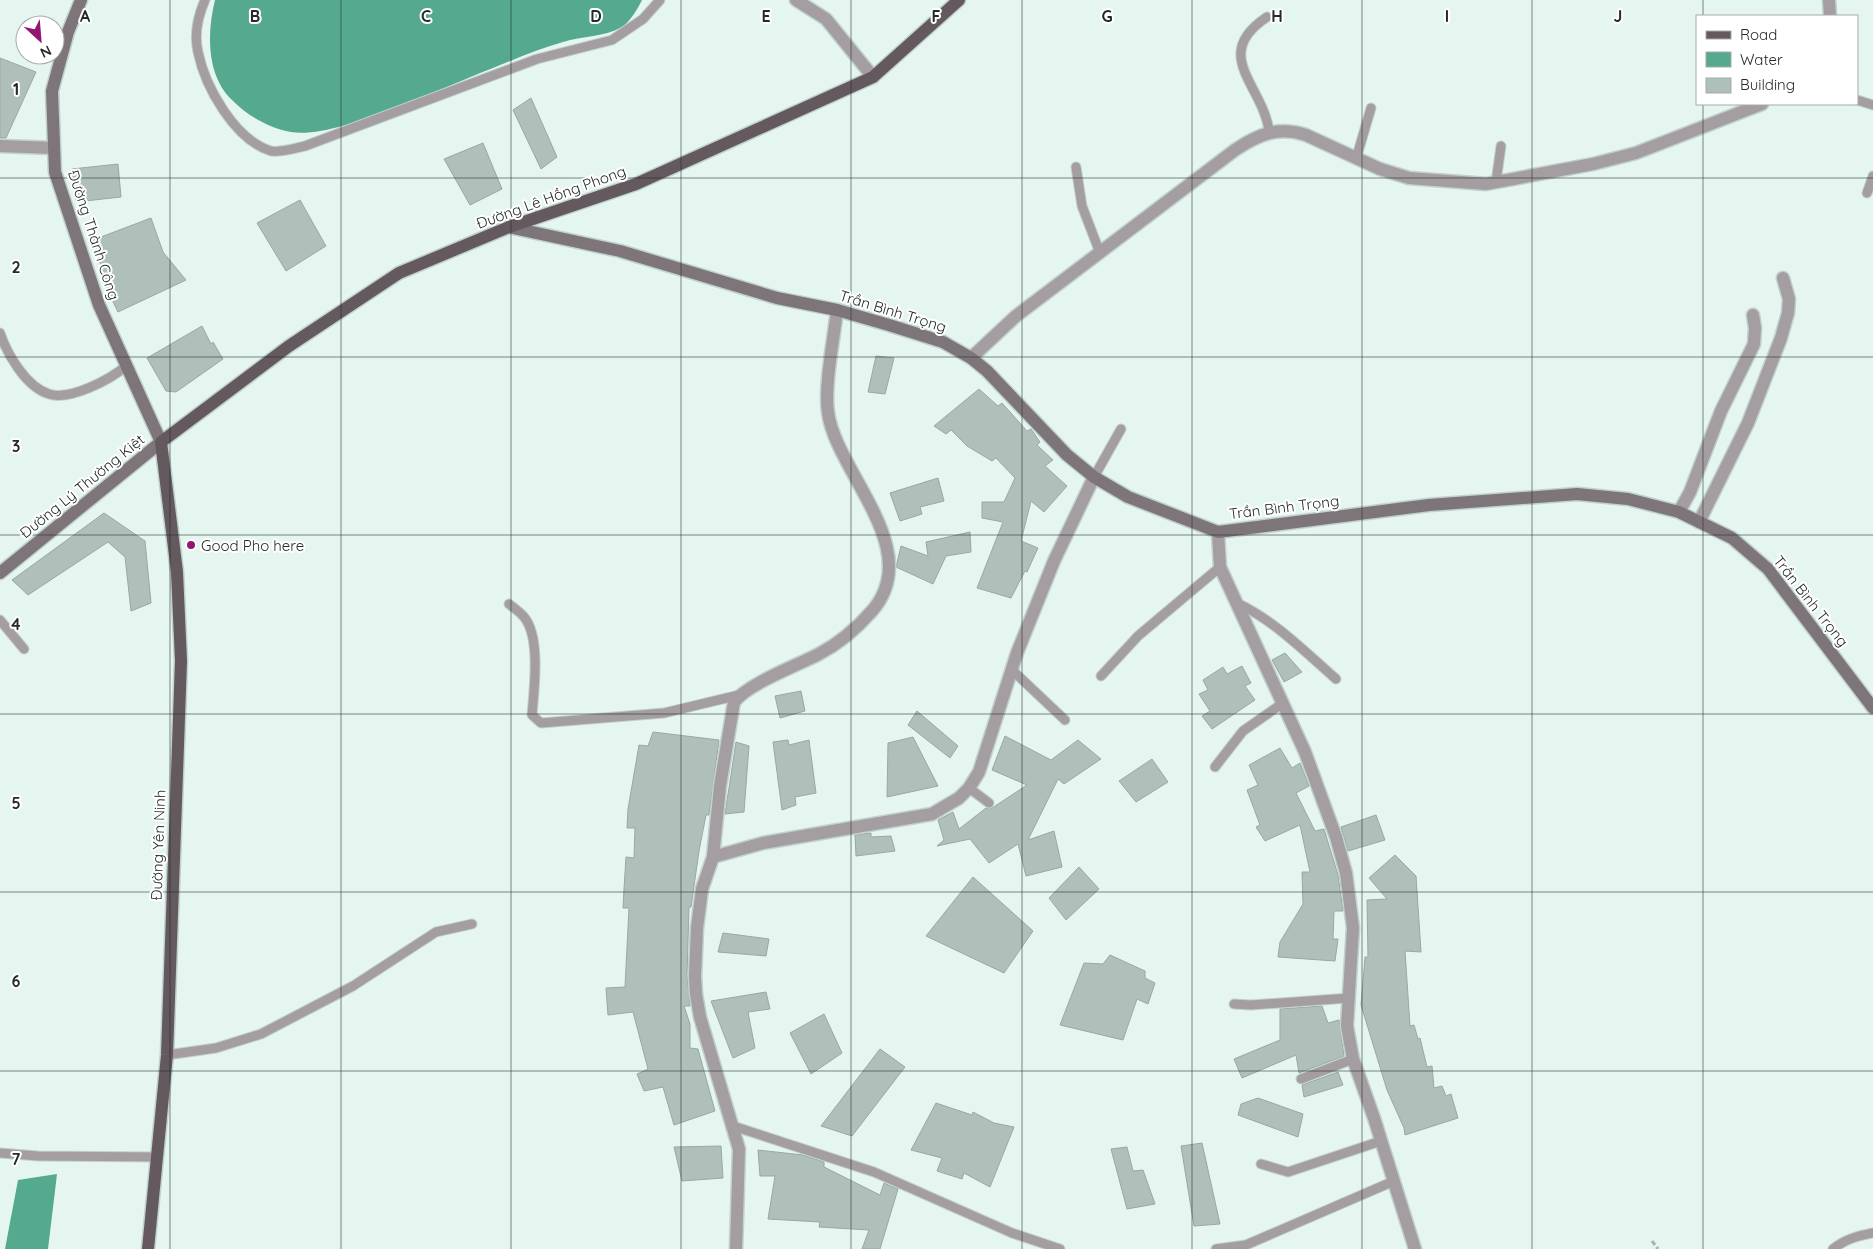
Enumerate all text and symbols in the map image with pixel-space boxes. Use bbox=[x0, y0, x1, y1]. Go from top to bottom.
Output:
text: A bbox=[80, 6, 91, 26]
text: B bbox=[250, 6, 260, 26]
text: C bbox=[421, 6, 431, 26]
text: D bbox=[590, 6, 602, 26]
text: E bbox=[761, 6, 771, 26]
text: F bbox=[932, 6, 941, 26]
text: G bbox=[1101, 6, 1113, 26]
text: H bbox=[1271, 6, 1283, 26]
text: I bbox=[1445, 6, 1449, 26]
text: J bbox=[1614, 6, 1622, 26]
north arrow bbox=[15, 15, 65, 65]
legend bbox=[1696, 15, 1858, 105]
text: Road bbox=[1740, 25, 1777, 44]
text: N bbox=[37, 41, 54, 62]
text: Water bbox=[1740, 50, 1783, 69]
text: Building bbox=[1740, 75, 1795, 94]
text: 1 bbox=[13, 79, 19, 99]
street label: Đường Lê Hồng Phong bbox=[474, 161, 628, 233]
street label: Đường Thành Công bbox=[64, 168, 124, 302]
text: 2 bbox=[11, 257, 21, 277]
street label: Trần Bình Trọng bbox=[837, 286, 949, 336]
street label: Đường Lý Thường Kiệt bbox=[16, 430, 148, 542]
text: 3 bbox=[12, 436, 20, 456]
street label: Trần Bình Trọng bbox=[1228, 491, 1340, 523]
place label: Good Pho here bbox=[201, 536, 304, 555]
marker: Good Pho here bbox=[185, 539, 197, 551]
street label: Trần Bình Trọng bbox=[1769, 551, 1853, 651]
text: 4 bbox=[11, 614, 21, 634]
street label: Đường Yên Ninh bbox=[147, 789, 169, 901]
text: 5 bbox=[11, 793, 21, 813]
text: 6 bbox=[12, 971, 21, 991]
text: 7 bbox=[12, 1149, 21, 1169]

